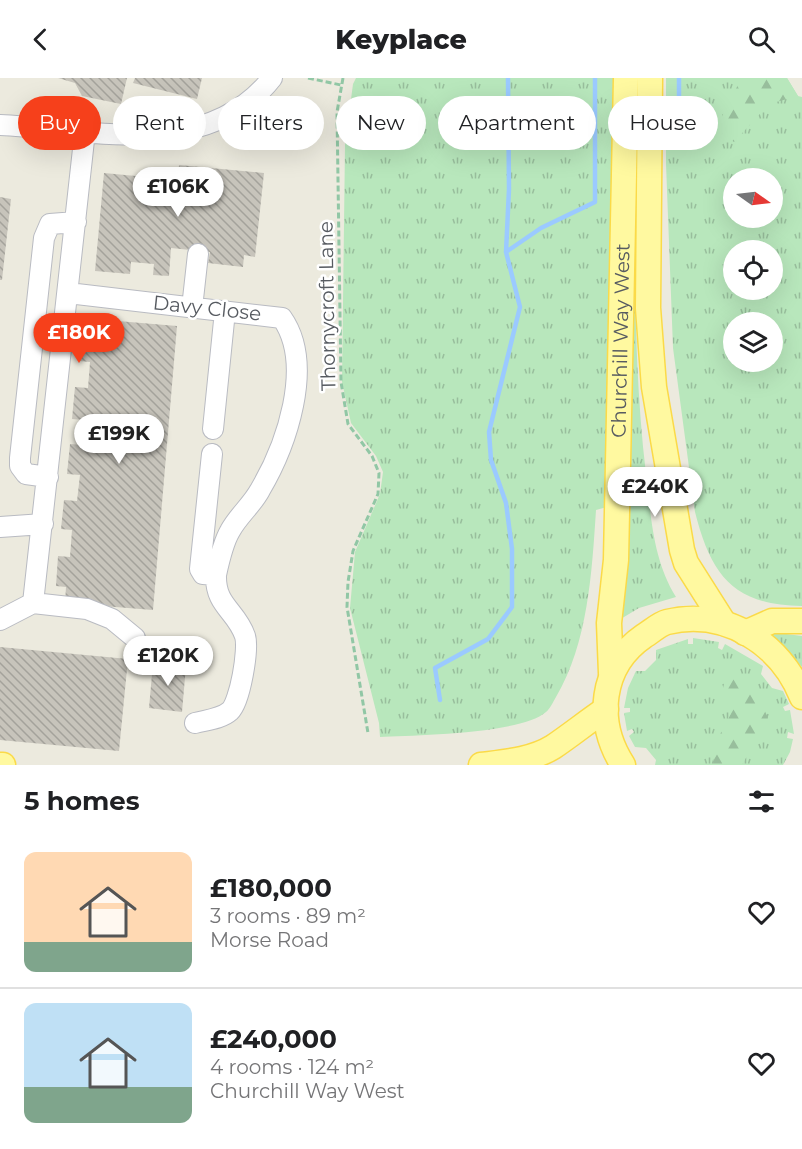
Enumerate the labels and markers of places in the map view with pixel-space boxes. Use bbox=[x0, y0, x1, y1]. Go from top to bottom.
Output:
pin: £106K bbox=[136, 167, 220, 218]
pin: £180K bbox=[37, 313, 121, 364]
pin: £199K bbox=[77, 414, 161, 465]
pin: £240K bbox=[613, 467, 697, 518]
pin: £120K bbox=[126, 636, 210, 687]

